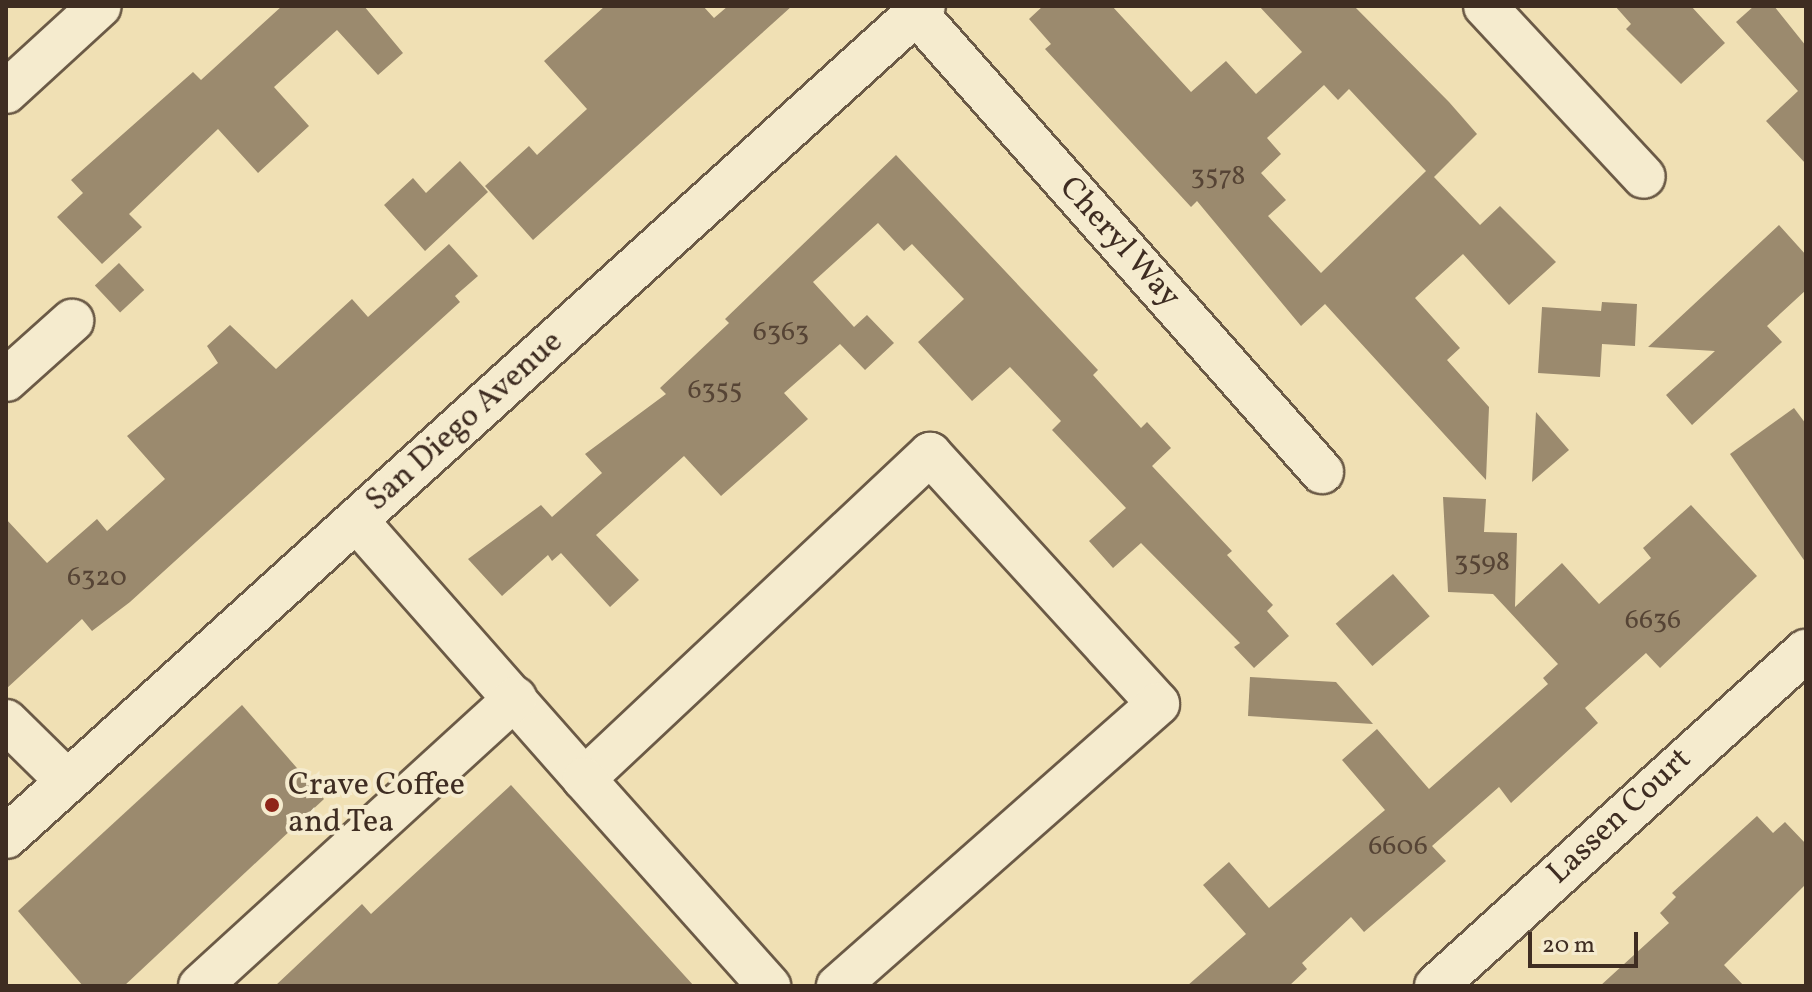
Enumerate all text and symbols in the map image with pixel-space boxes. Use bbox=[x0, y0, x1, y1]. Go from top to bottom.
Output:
house number: 3578 bbox=[1191, 160, 1245, 194]
street label: Cheryl Way bbox=[1050, 169, 1188, 317]
house number: 6363 bbox=[753, 316, 809, 350]
street label: San Diego Avenue bbox=[359, 324, 571, 520]
house number: 6355 bbox=[687, 374, 743, 408]
house number: 3598 bbox=[1454, 546, 1510, 580]
house number: 6320 bbox=[67, 561, 127, 595]
house number: 6636 bbox=[1625, 604, 1681, 638]
street label: Lassen Court bbox=[1540, 741, 1700, 893]
place label: Crave Coffee and Tea bbox=[288, 768, 465, 843]
marker: Crave Coffee and Tea bbox=[263, 796, 281, 814]
house number: 6606 bbox=[1368, 830, 1428, 864]
scale bar bbox=[1532, 916, 1642, 966]
text: 20 m bbox=[1542, 929, 1595, 963]

